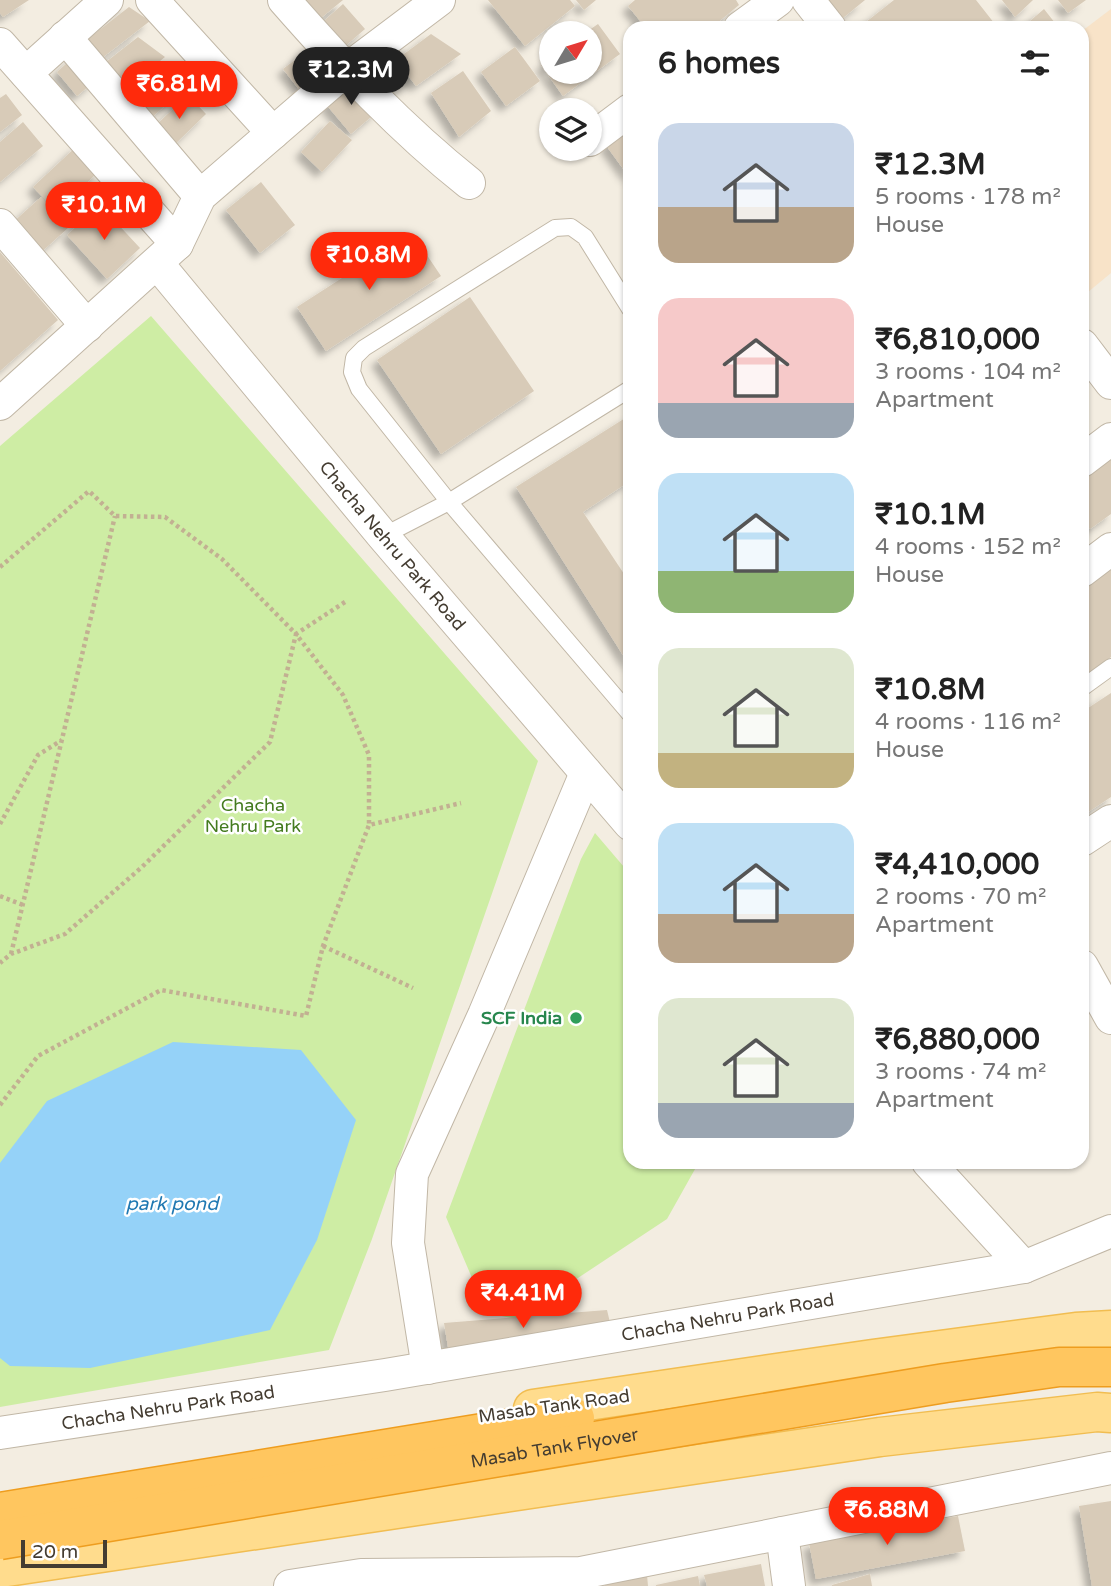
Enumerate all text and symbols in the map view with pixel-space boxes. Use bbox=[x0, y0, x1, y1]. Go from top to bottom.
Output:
north arrow bbox=[539, 21, 602, 84]
map controls bbox=[539, 21, 602, 161]
icon: filters bbox=[1016, 44, 1054, 82]
text: 6 homes bbox=[658, 45, 780, 82]
pin: ₹12.3M bbox=[294, 48, 408, 107]
text: ₹12.3M bbox=[309, 56, 394, 84]
pin: ₹6.81M bbox=[122, 61, 236, 121]
text: ₹6.81M bbox=[137, 70, 221, 98]
button: layers bbox=[539, 98, 602, 161]
text: ₹12.3M bbox=[875, 146, 986, 183]
icon: home bbox=[714, 151, 798, 235]
pin: ₹10.1M bbox=[47, 182, 161, 242]
text: 5 rooms · 178 m² bbox=[875, 183, 1061, 211]
text: ₹10.1M bbox=[62, 191, 147, 219]
text: House bbox=[875, 211, 944, 239]
pin: ₹10.8M bbox=[312, 232, 426, 292]
text: ₹10.8M bbox=[327, 241, 411, 269]
text: ₹6,810,000 bbox=[875, 321, 1040, 358]
icon: home bbox=[714, 326, 798, 410]
text: 3 rooms · 104 m² bbox=[875, 358, 1061, 386]
text: Apartment bbox=[875, 386, 994, 414]
street label: Chacha Nehru Park Road bbox=[315, 457, 470, 635]
text: ₹10.1M bbox=[875, 496, 986, 533]
icon: home bbox=[714, 501, 798, 585]
text: 4 rooms · 152 m² bbox=[875, 533, 1061, 561]
text: House bbox=[875, 561, 944, 589]
text: ₹10.8M bbox=[875, 671, 986, 708]
icon: home bbox=[714, 676, 798, 760]
text: 4 rooms · 116 m² bbox=[875, 708, 1061, 736]
text: House bbox=[875, 736, 944, 764]
park label: Chacha Nehru Park bbox=[205, 794, 301, 837]
text: ₹4,410,000 bbox=[875, 846, 1039, 883]
icon: home bbox=[714, 851, 798, 935]
text: 2 rooms · 70 m² bbox=[875, 883, 1046, 911]
text: Apartment bbox=[875, 911, 994, 939]
place label: SCF India bbox=[481, 1007, 562, 1029]
marker: SCF India bbox=[568, 1010, 584, 1026]
text: ₹6,880,000 bbox=[875, 1021, 1040, 1058]
icon: home bbox=[714, 1026, 798, 1110]
text: 3 rooms · 74 m² bbox=[875, 1058, 1046, 1086]
text: Apartment bbox=[875, 1086, 994, 1114]
water label: park pond bbox=[126, 1193, 220, 1215]
pin: ₹4.41M bbox=[466, 1270, 580, 1330]
text: ₹4.41M bbox=[481, 1279, 565, 1307]
street label: Chacha Nehru Park Road bbox=[620, 1288, 836, 1346]
street label: Chacha Nehru Park Road bbox=[60, 1381, 276, 1435]
street label: Masab Tank Road bbox=[477, 1384, 631, 1428]
street label: Masab Tank Flyover bbox=[469, 1423, 640, 1473]
pin: ₹6.88M bbox=[830, 1488, 944, 1547]
text: ₹6.88M bbox=[845, 1496, 929, 1524]
scale bar bbox=[21, 1537, 107, 1569]
text: 20 m bbox=[32, 1541, 78, 1563]

